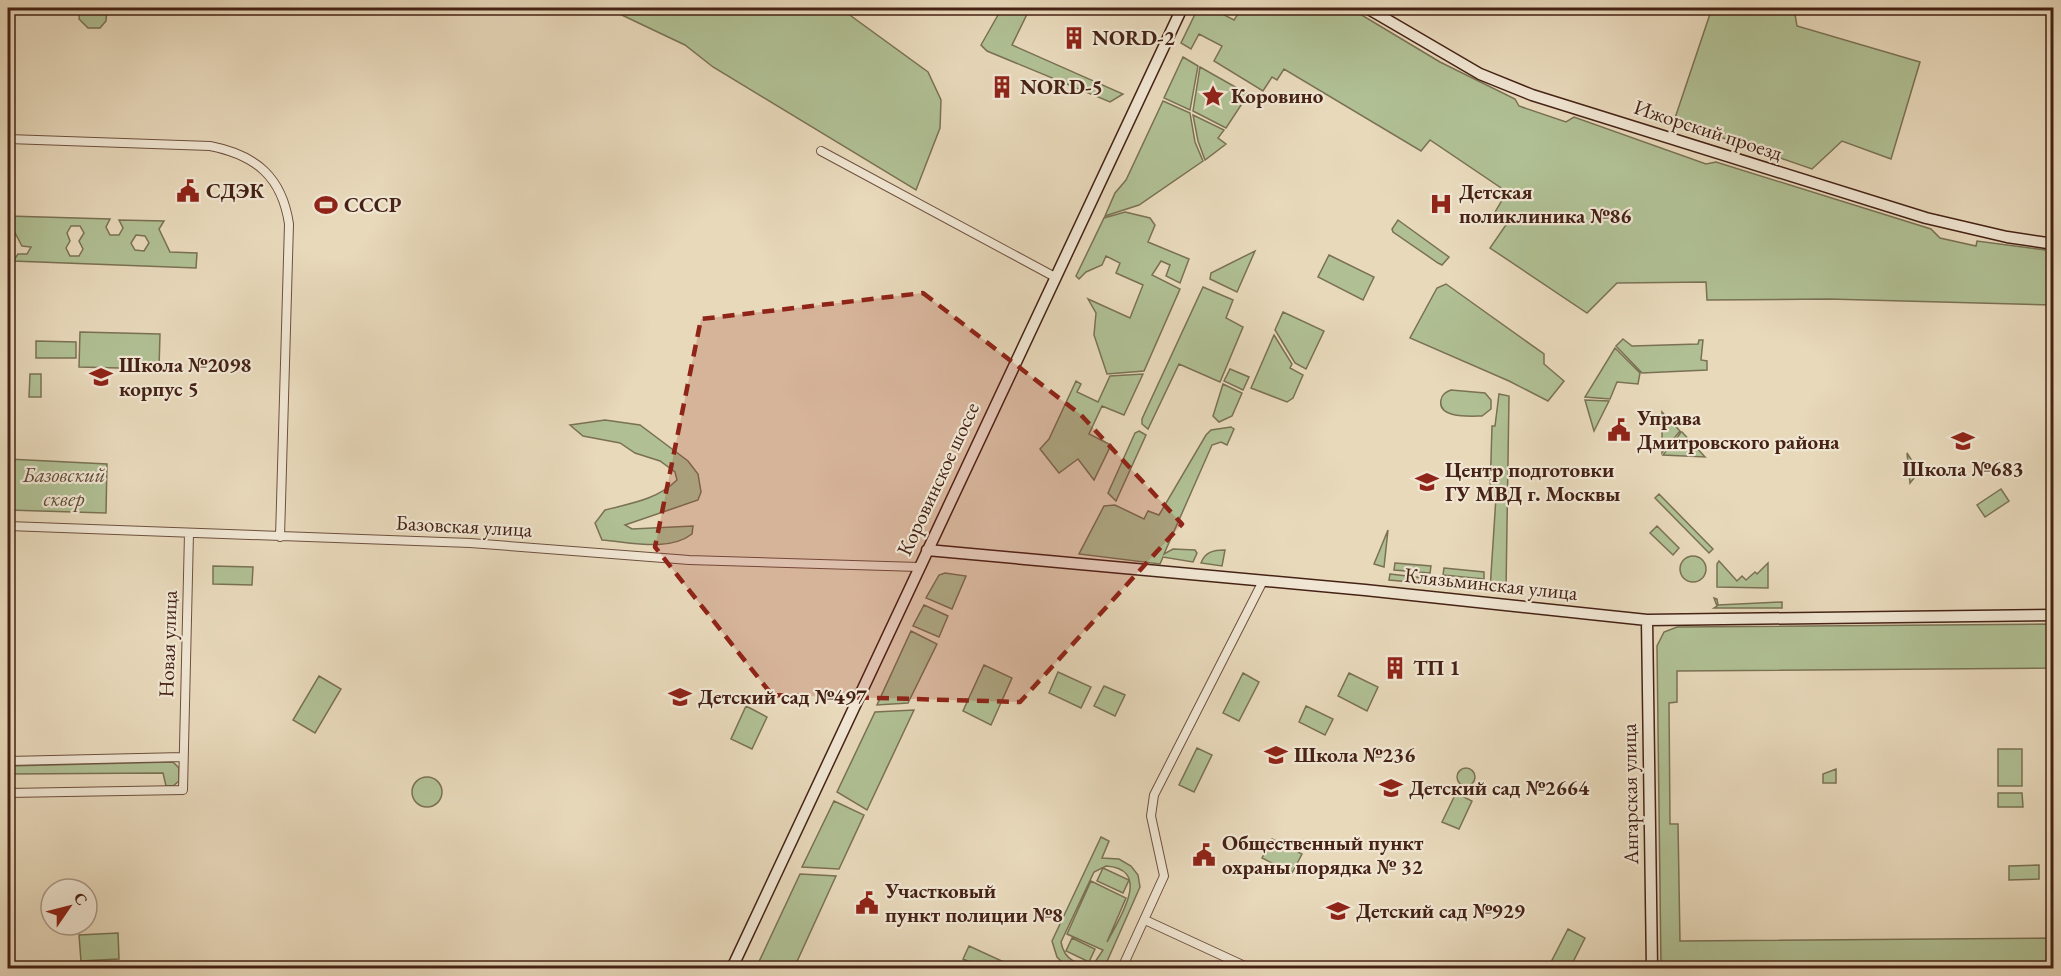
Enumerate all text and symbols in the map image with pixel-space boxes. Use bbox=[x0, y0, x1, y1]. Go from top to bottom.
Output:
place label: NORD-2 bbox=[1092, 24, 1175, 51]
building icon: NORD-2 bbox=[1061, 25, 1087, 51]
place label: NORD-5 bbox=[1020, 73, 1103, 100]
building icon: NORD-5 bbox=[989, 74, 1015, 100]
place label: Коровино bbox=[1231, 82, 1324, 109]
place icon: Коровино bbox=[1200, 83, 1226, 109]
street label: Ижорский проезд bbox=[1631, 93, 1786, 166]
place label: СДЭК bbox=[206, 177, 266, 204]
public building icon: СДЭК bbox=[175, 178, 201, 204]
place label: Детская поликлиника №86 bbox=[1459, 178, 1631, 229]
place label: СССР bbox=[344, 191, 402, 218]
hospital icon: Детская поликлиника №86 bbox=[1428, 191, 1454, 217]
sports icon: СССР bbox=[313, 192, 339, 218]
place label: Школа №2098 корпус 5 bbox=[119, 351, 251, 402]
school or university icon: Школа №2098 корпус 5 bbox=[88, 364, 114, 390]
street label: Коровинское шоссе bbox=[890, 398, 985, 560]
place label: Управа Дмитровского района bbox=[1636, 404, 1840, 455]
public building icon: Управа Дмитровского района bbox=[1606, 417, 1632, 443]
school or university icon: Школа №683 bbox=[1950, 428, 1976, 454]
place label: Школа №683 bbox=[1902, 455, 2024, 482]
place label: Центр подготовки ГУ МВД г. Москвы bbox=[1445, 456, 1620, 507]
park label: Базовский сквер bbox=[21, 461, 106, 512]
school or university icon: Центр подготовки ГУ МВД г. Москвы bbox=[1414, 469, 1440, 495]
street label: Базовская улица bbox=[395, 508, 534, 543]
street label: Клязьминская улица bbox=[1403, 561, 1580, 606]
street label: Новая улица bbox=[152, 589, 183, 698]
place label: ТП 1 bbox=[1413, 654, 1460, 681]
building icon: ТП 1 bbox=[1382, 655, 1408, 681]
place label: Детский сад №497 bbox=[698, 683, 868, 710]
school or university icon: Детский сад №497 bbox=[667, 684, 693, 710]
street label: Ангарская улица bbox=[1615, 723, 1644, 866]
place label: Школа №236 bbox=[1294, 741, 1415, 768]
school or university icon: Школа №236 bbox=[1263, 742, 1289, 768]
place label: Детский сад №2664 bbox=[1409, 774, 1590, 801]
school or university icon: Детский сад №2664 bbox=[1378, 775, 1404, 801]
place label: Общественный пункт охраны порядка № 32 bbox=[1222, 829, 1424, 880]
public building icon: Общественный пункт охраны порядка № 32 bbox=[1191, 842, 1217, 868]
north arrow bbox=[39, 877, 99, 937]
place label: Участковый пункт полиции №8 bbox=[884, 877, 1063, 928]
text: С bbox=[69, 888, 93, 909]
public building icon: Участковый пункт полиции №8 bbox=[854, 890, 880, 916]
place label: Детский сад №929 bbox=[1356, 897, 1525, 924]
school or university icon: Детский сад №929 bbox=[1325, 898, 1351, 924]

